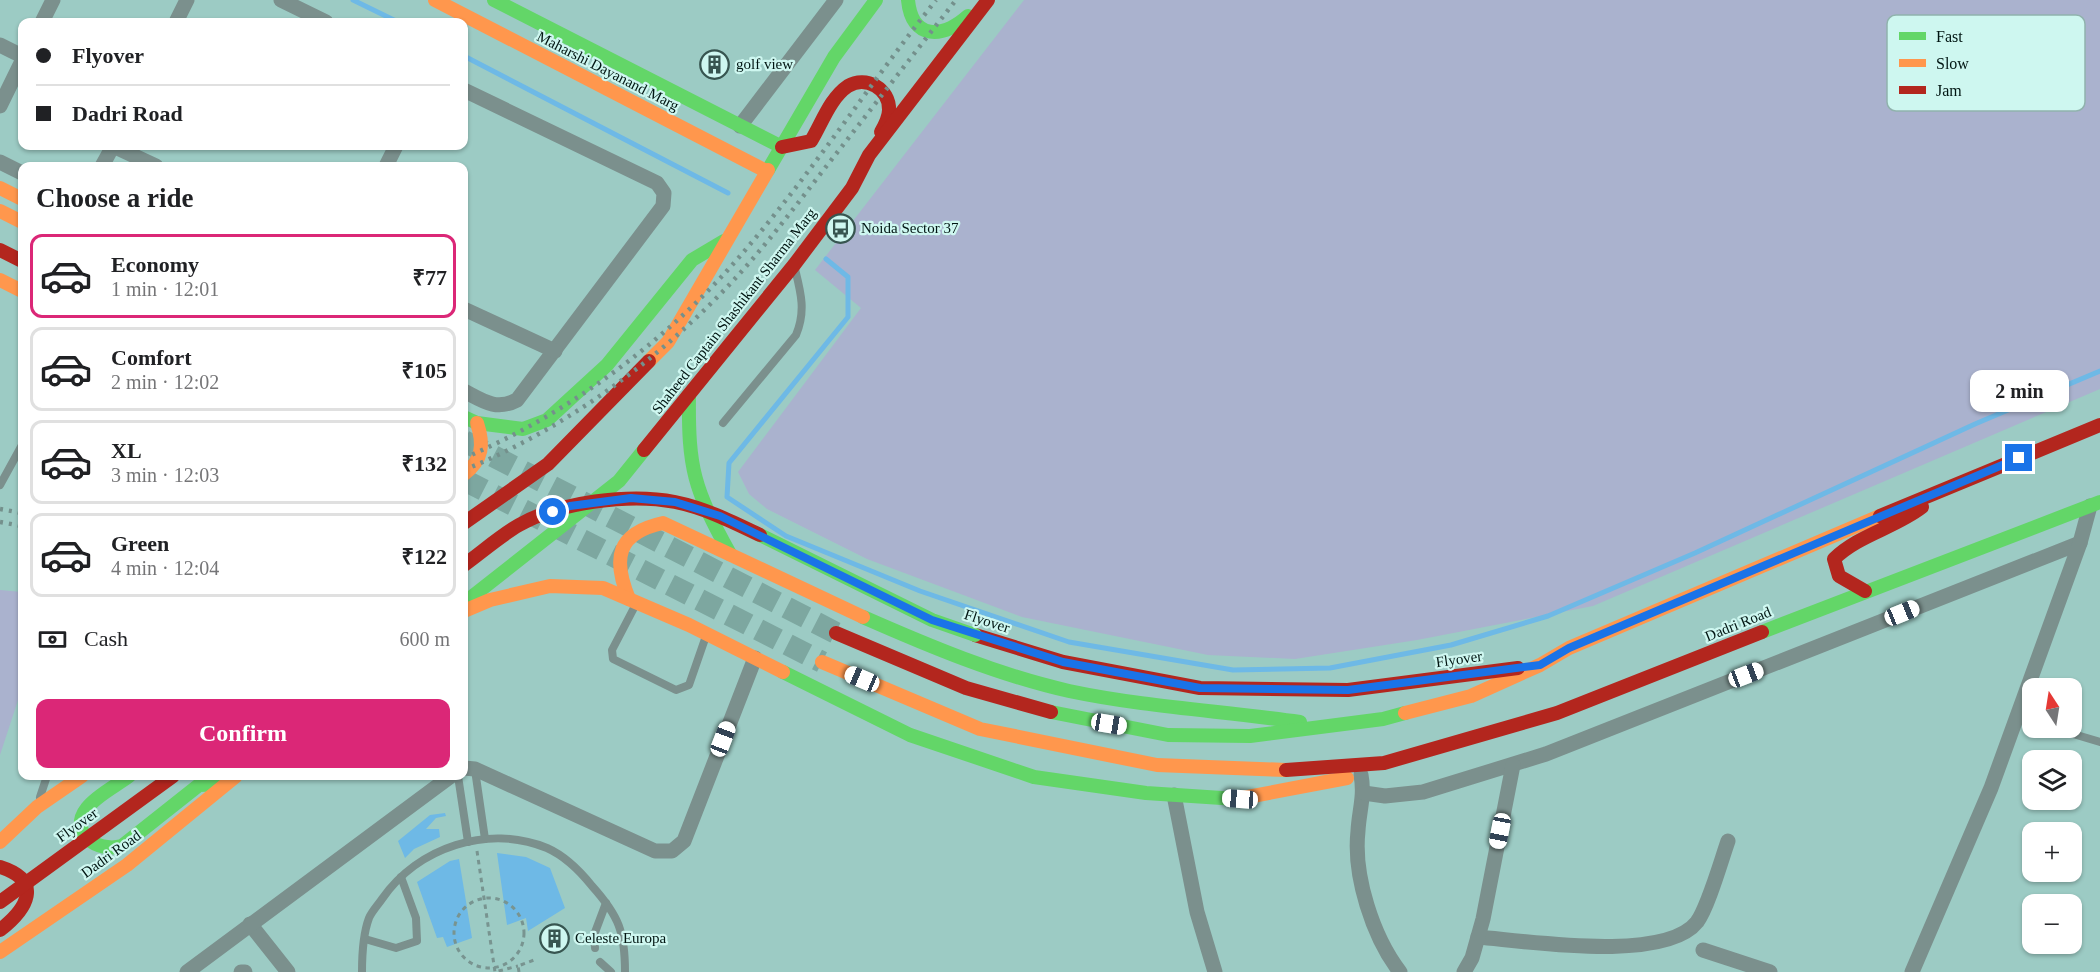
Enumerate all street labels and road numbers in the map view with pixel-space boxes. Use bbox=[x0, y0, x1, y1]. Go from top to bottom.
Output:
street label: Maharshi Dayanand Marg bbox=[534, 28, 682, 114]
street label: Shaheed Captain Shashikant Sharma Marg bbox=[649, 205, 820, 417]
street label: Dadri Road bbox=[1703, 603, 1774, 644]
street label: Flyover bbox=[962, 606, 1012, 636]
street label: Flyover bbox=[1435, 648, 1483, 670]
street label: Flyover bbox=[53, 805, 101, 845]
street label: Dadri Road bbox=[78, 827, 144, 881]

